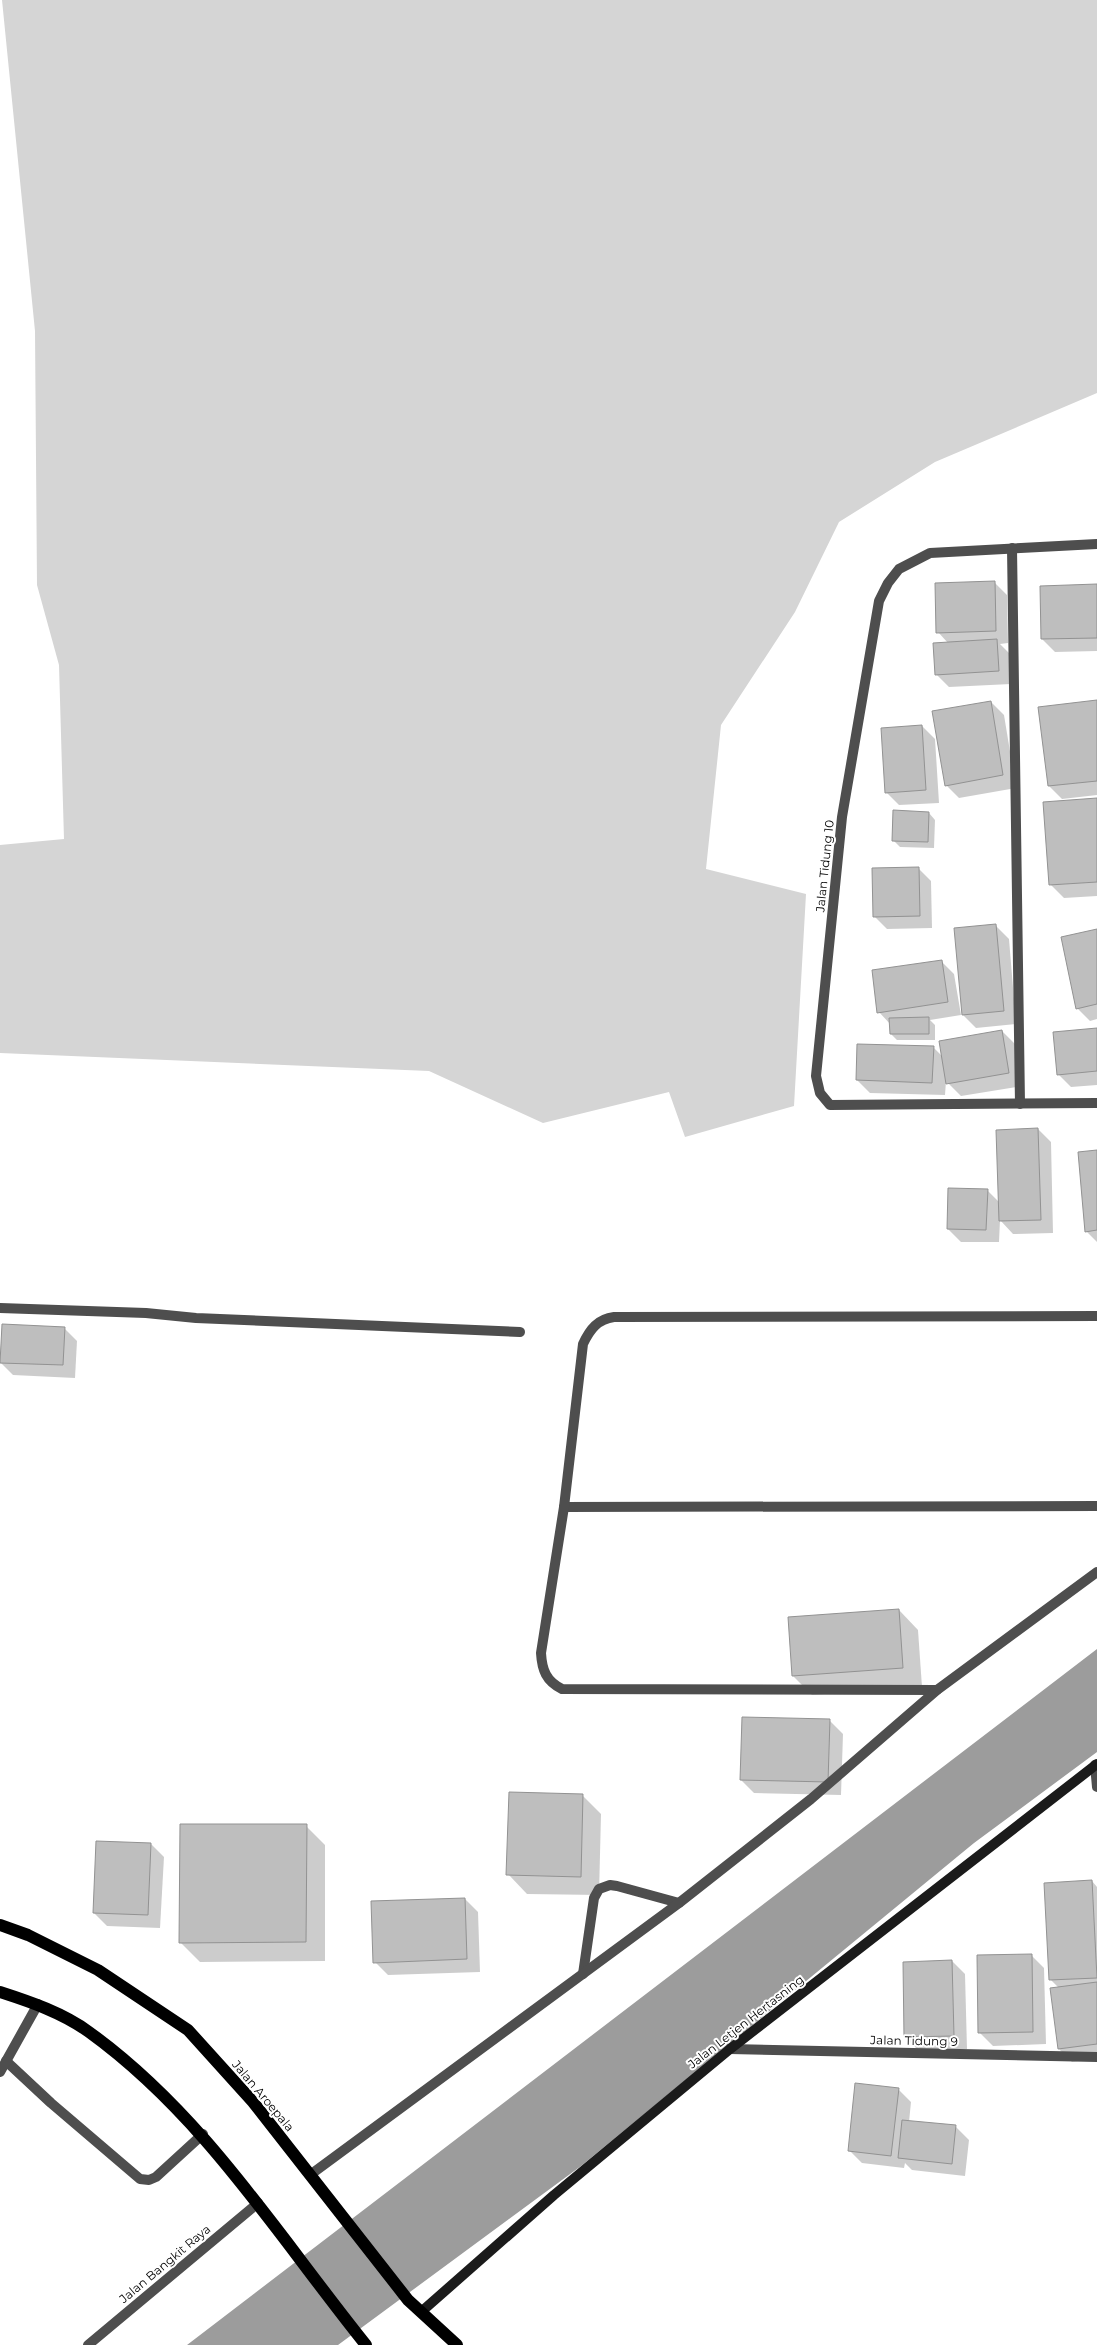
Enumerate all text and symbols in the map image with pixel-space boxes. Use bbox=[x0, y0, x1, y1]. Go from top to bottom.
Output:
street label: Jalan Tidung 10 bbox=[812, 819, 837, 914]
street label: Jalan Letjen Hertasning bbox=[684, 1972, 807, 2072]
street label: Jalan Tidung 9 bbox=[869, 2032, 958, 2049]
street label: Jalan Aroepala bbox=[229, 2056, 297, 2134]
street label: Jalan Bangkit Raya bbox=[115, 2221, 213, 2307]

